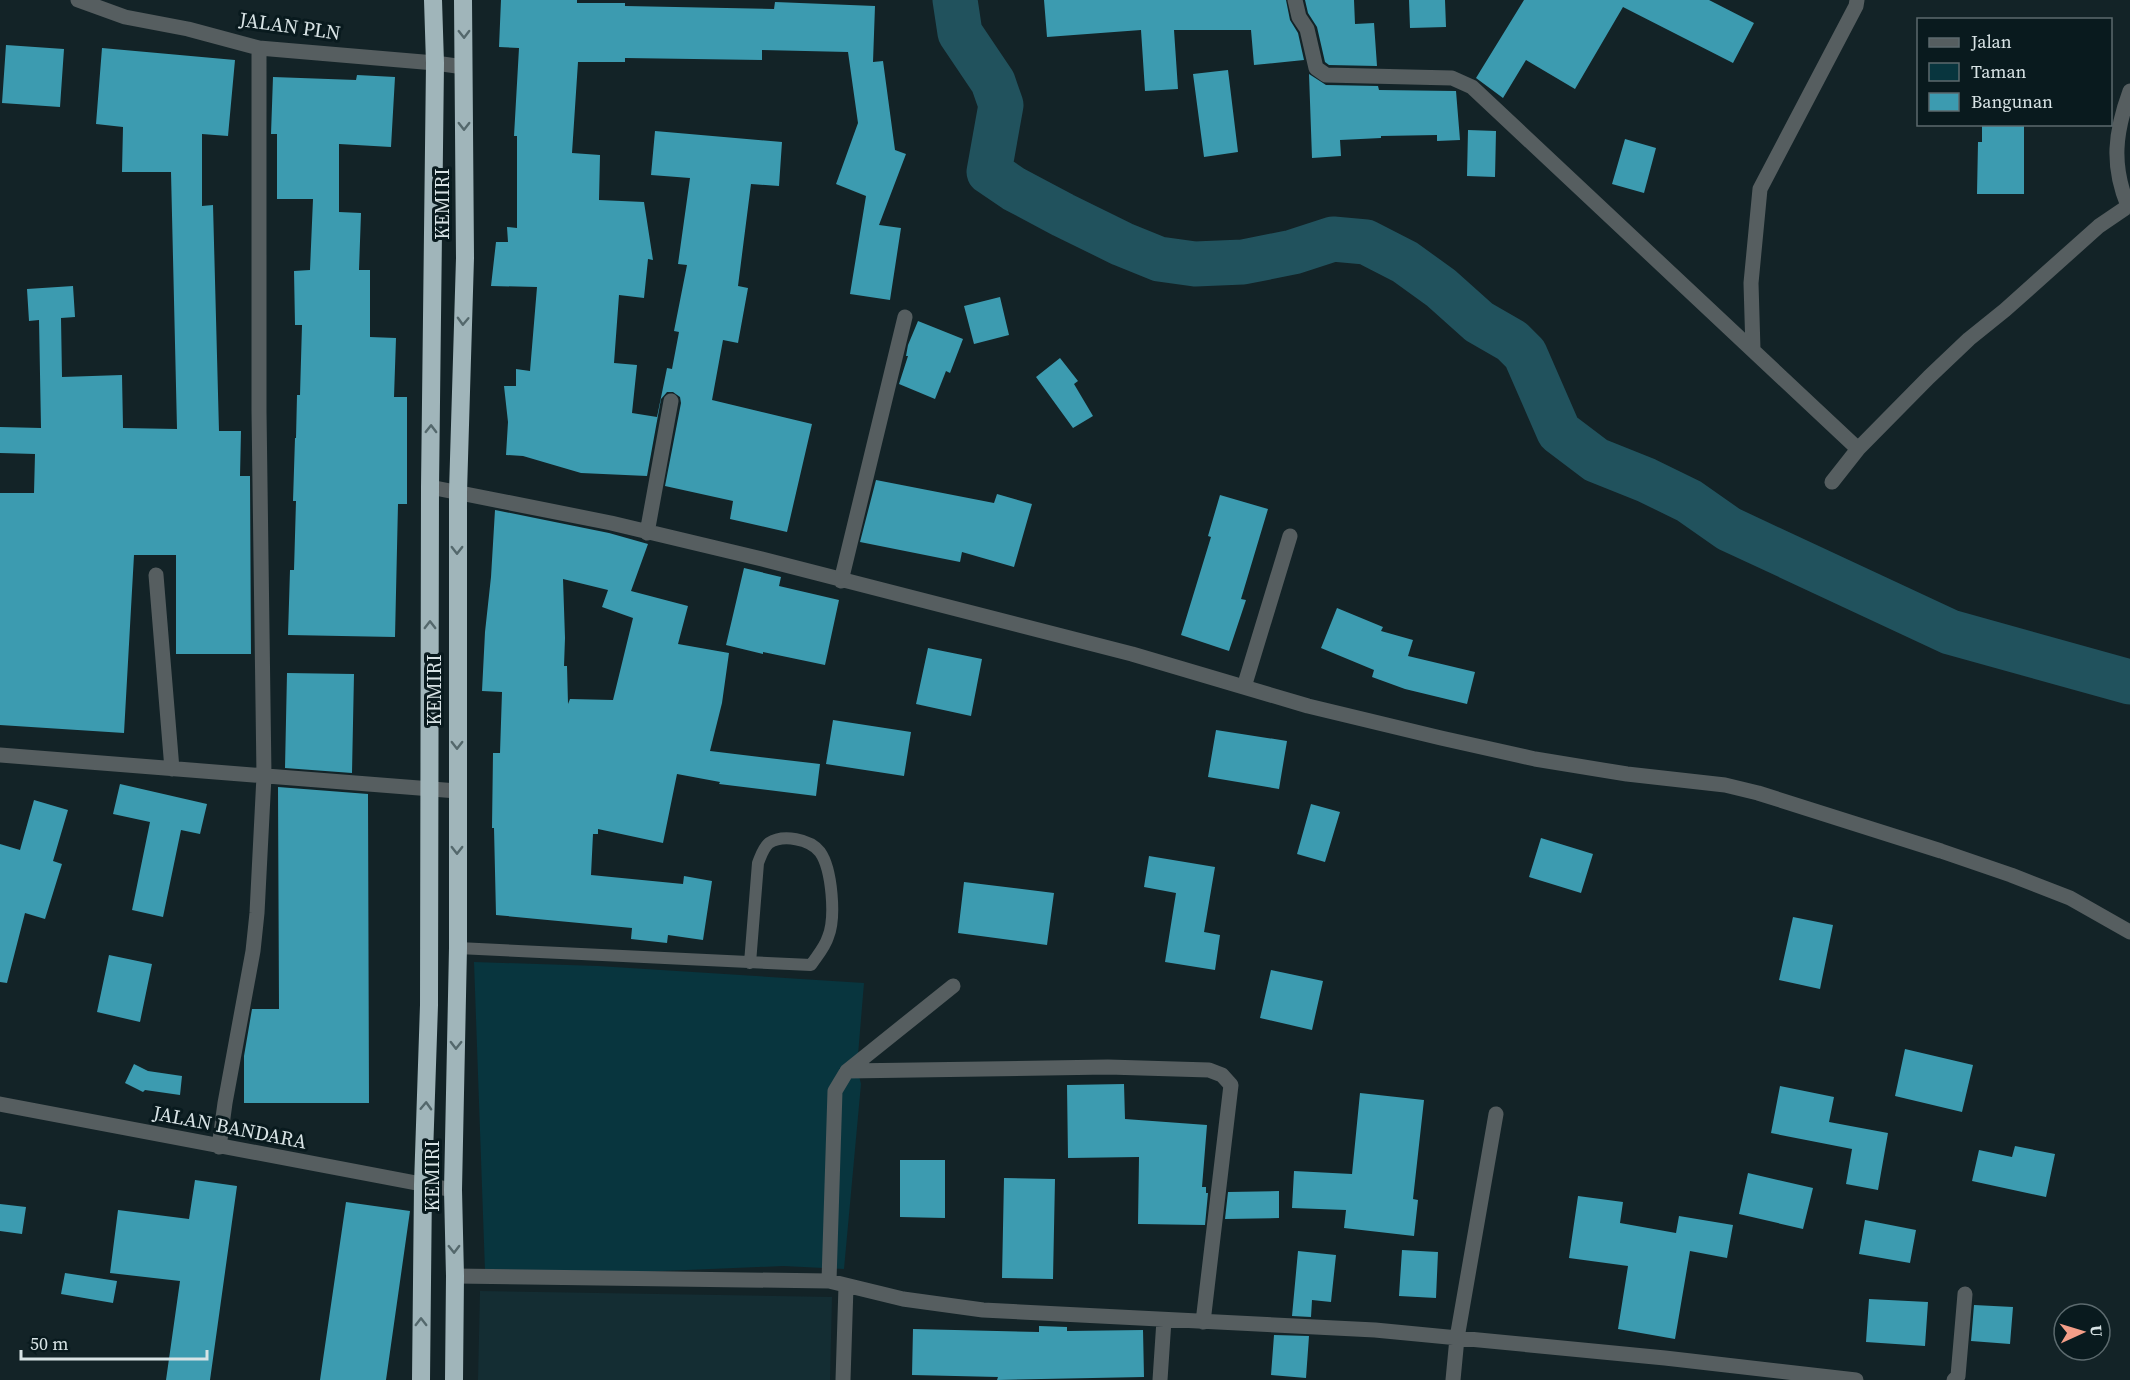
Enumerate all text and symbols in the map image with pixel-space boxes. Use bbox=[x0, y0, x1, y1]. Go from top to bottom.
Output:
street label: JALAN PLN bbox=[237, 5, 343, 47]
legend bbox=[1917, 18, 2112, 126]
one-way arrow bbox=[457, 29, 470, 38]
text: Jalan bbox=[1970, 29, 2012, 54]
text: Taman bbox=[1971, 59, 2026, 84]
text: Bangunan bbox=[1971, 89, 2053, 114]
one-way arrow bbox=[458, 121, 470, 130]
street label: KEMIRI bbox=[428, 168, 456, 240]
one-way arrow bbox=[457, 316, 469, 325]
one-way arrow bbox=[424, 424, 437, 433]
one-way arrow bbox=[451, 546, 464, 555]
one-way arrow bbox=[424, 621, 436, 630]
street label: KEMIRI bbox=[420, 654, 448, 726]
one-way arrow bbox=[451, 741, 463, 750]
one-way arrow bbox=[451, 845, 463, 854]
one-way arrow bbox=[450, 1040, 462, 1049]
street label: JALAN BANDARA bbox=[150, 1098, 310, 1156]
one-way arrow bbox=[420, 1102, 432, 1111]
street label: KEMIRI bbox=[418, 1140, 446, 1212]
one-way arrow bbox=[448, 1244, 461, 1253]
north arrow bbox=[2052, 1302, 2112, 1362]
one-way arrow bbox=[415, 1317, 427, 1326]
scale bar bbox=[21, 1323, 207, 1361]
text: U bbox=[2086, 1324, 2108, 1338]
text: 50 m bbox=[30, 1331, 68, 1356]

